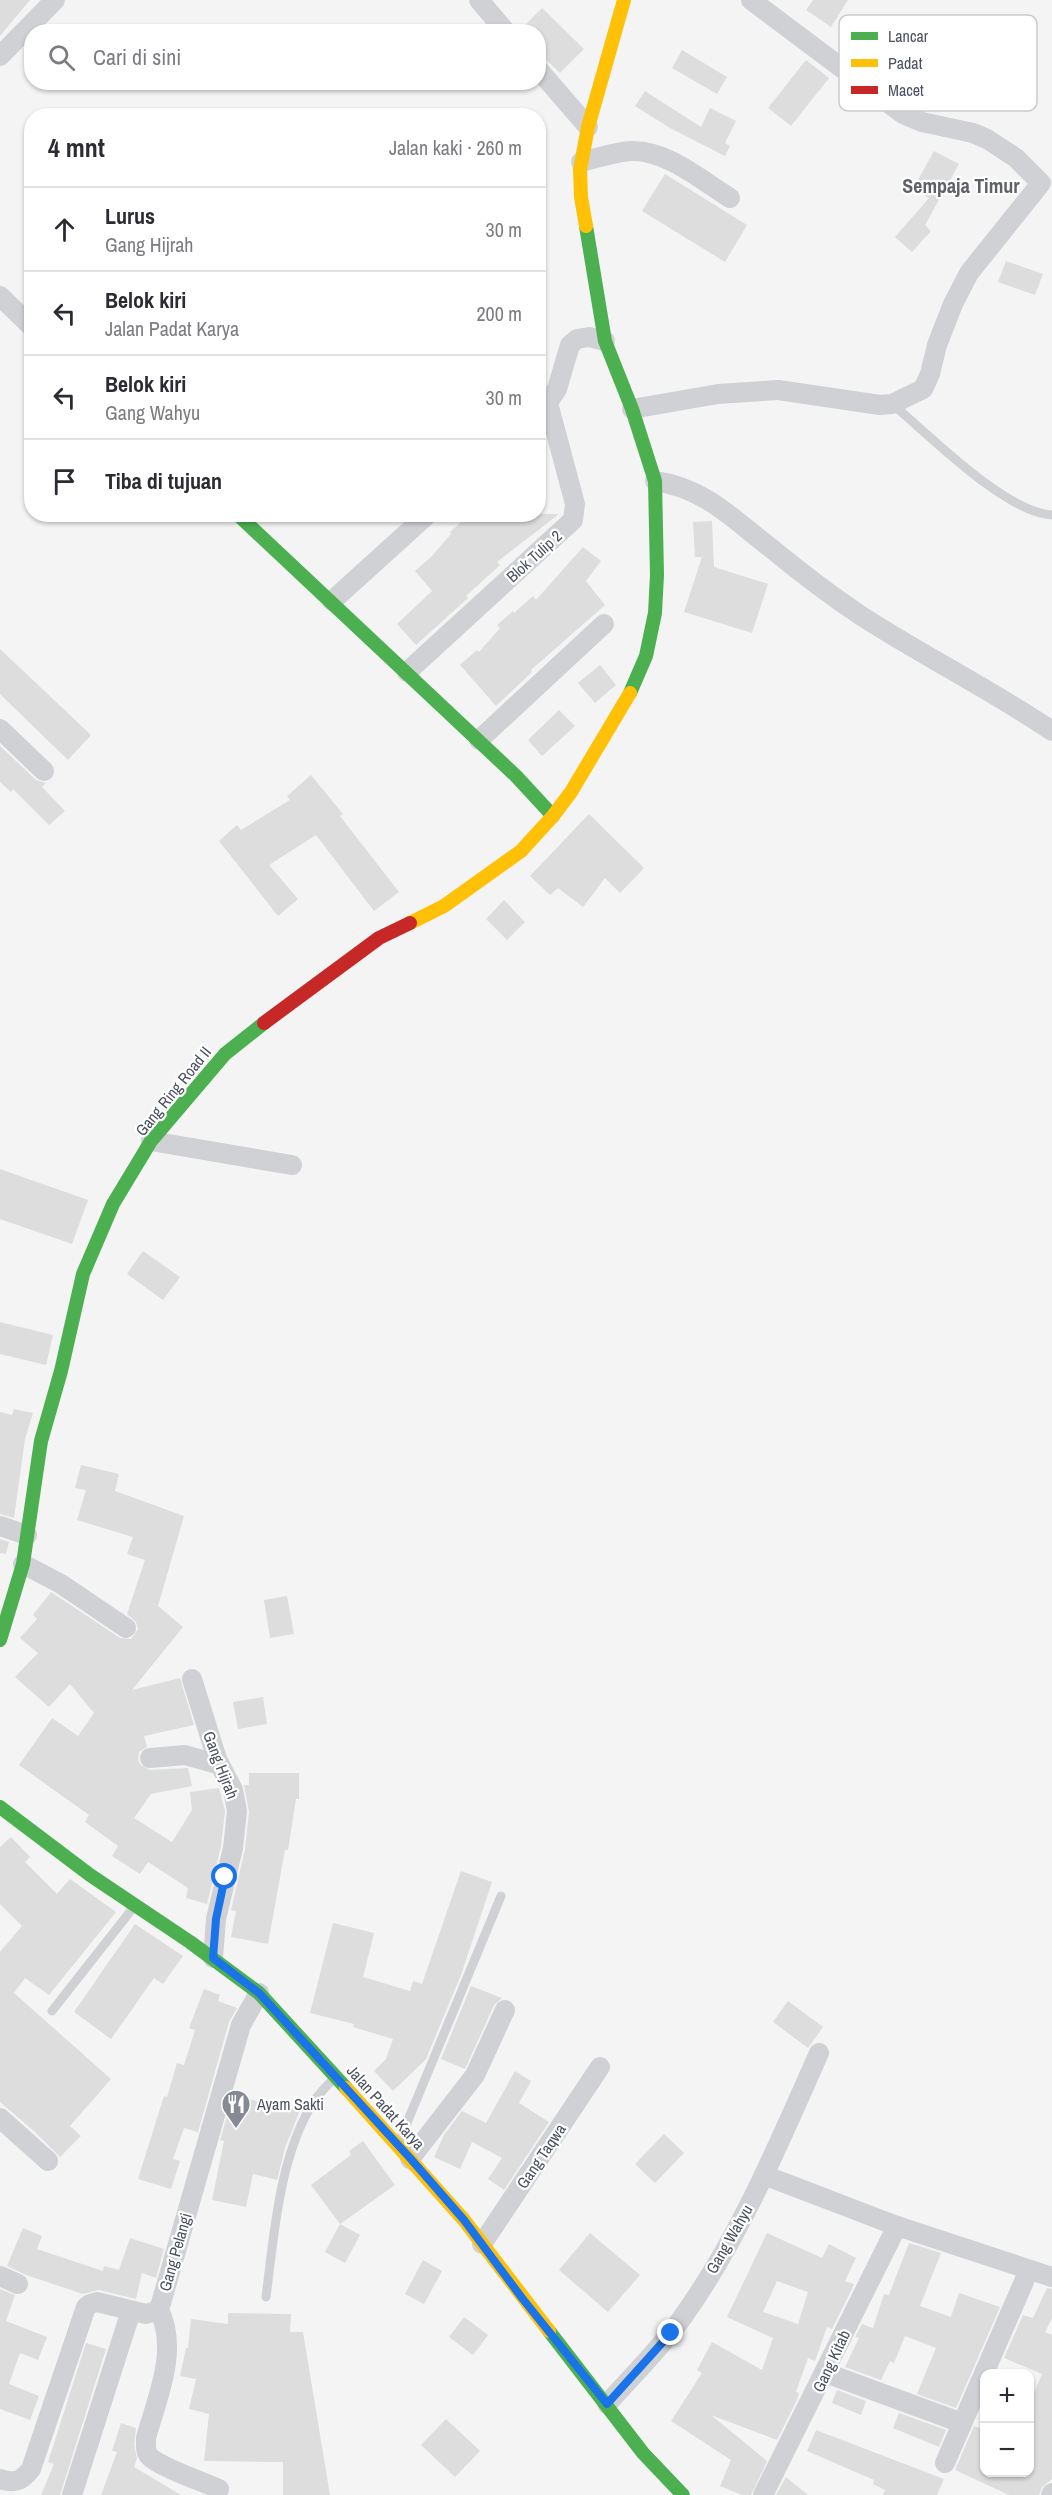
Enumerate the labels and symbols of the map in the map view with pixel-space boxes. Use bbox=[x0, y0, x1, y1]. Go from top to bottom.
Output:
legend bbox=[839, 15, 1037, 111]
text: Lancar bbox=[888, 25, 929, 47]
text: Padat bbox=[888, 52, 923, 74]
text: Macet bbox=[888, 79, 924, 101]
district label: Sempaja Timur bbox=[902, 172, 1020, 199]
street label: Blok Tulip 2 bbox=[501, 525, 567, 587]
street label: Gang Ring Road II bbox=[130, 1042, 216, 1140]
street label: Gang Hijrah bbox=[198, 1728, 244, 1802]
route start bbox=[211, 1863, 237, 1889]
street label: Jalan Padat Karya bbox=[342, 2060, 431, 2155]
restaurant icon: Ayam Sakti bbox=[220, 2088, 252, 2130]
place label: Ayam Sakti bbox=[256, 2093, 324, 2115]
street label: Gang Taqwa bbox=[511, 2119, 571, 2193]
street label: Gang Wahyu bbox=[700, 2201, 758, 2277]
street label: Gang Pelangi bbox=[153, 2210, 197, 2294]
route end bbox=[657, 2319, 683, 2345]
street label: Gang Kitab bbox=[807, 2326, 855, 2396]

